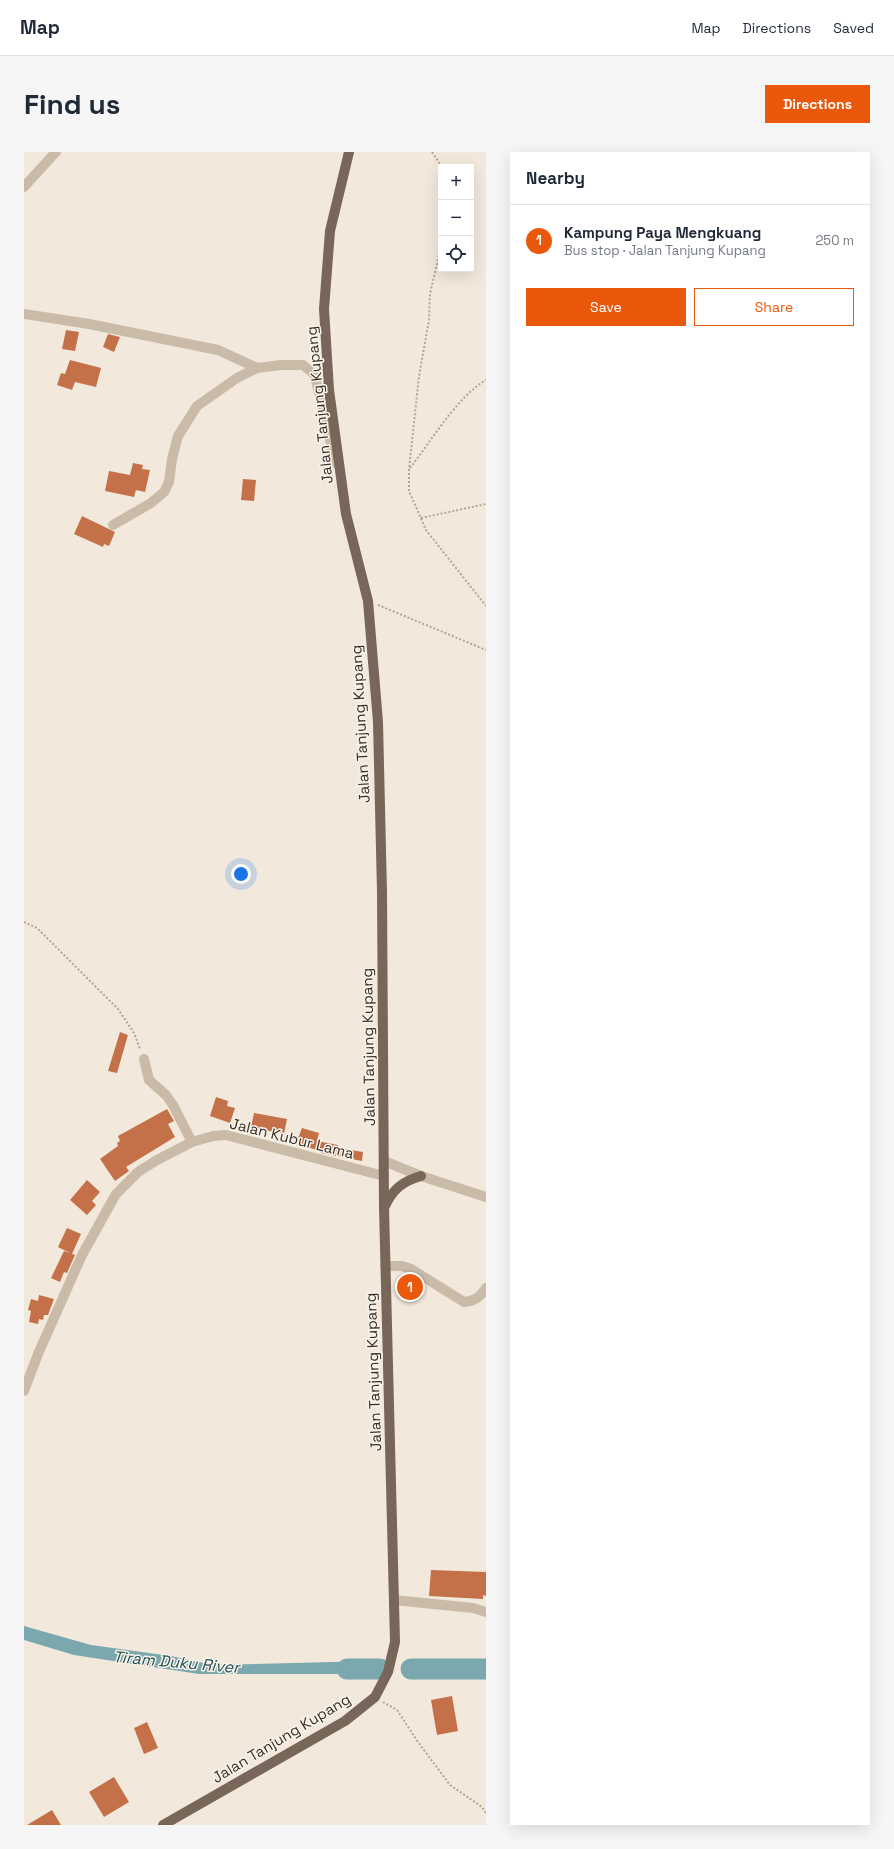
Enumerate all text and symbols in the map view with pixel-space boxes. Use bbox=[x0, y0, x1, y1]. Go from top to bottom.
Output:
text: Map bbox=[20, 15, 60, 40]
text: Map bbox=[691, 19, 721, 37]
text: Directions bbox=[743, 19, 811, 37]
text: Saved bbox=[833, 19, 874, 37]
button: Directions bbox=[765, 85, 870, 123]
text: Find us bbox=[24, 86, 121, 122]
map controls bbox=[438, 164, 474, 272]
button: + bbox=[438, 164, 474, 200]
text: Nearby bbox=[526, 167, 585, 189]
button: − bbox=[438, 200, 474, 236]
text: Kampung Paya Mengkuang bbox=[564, 223, 761, 242]
text: 1 bbox=[536, 232, 542, 249]
text: 250 m bbox=[816, 232, 854, 249]
button: locate bbox=[438, 236, 474, 272]
text: Bus stop · Jalan Tanjung Kupang bbox=[564, 242, 766, 259]
button: Save bbox=[526, 288, 686, 326]
button: Share bbox=[694, 288, 854, 326]
street label: Jalan Tanjung Kupang bbox=[301, 325, 337, 485]
street label: Jalan Tanjung Kupang bbox=[346, 644, 374, 804]
your location bbox=[231, 864, 251, 884]
street label: Jalan Tanjung Kupang bbox=[357, 968, 379, 1126]
street label: Jalan Kubur Lama bbox=[228, 1113, 356, 1163]
pin: 1 bbox=[397, 1272, 423, 1302]
street label: Jalan Tanjung Kupang bbox=[361, 1293, 385, 1451]
water label: Tiram Duku River bbox=[112, 1646, 242, 1678]
street label: Jalan Tanjung Kupang bbox=[208, 1689, 354, 1787]

